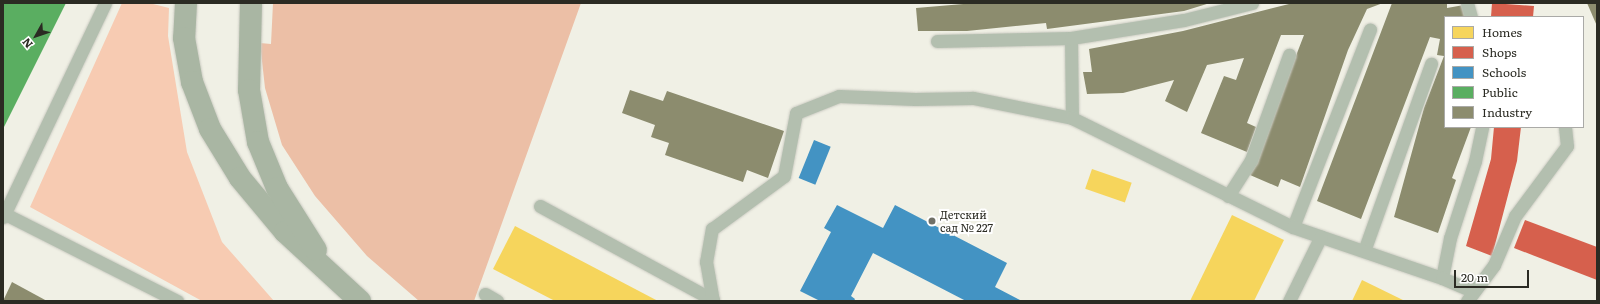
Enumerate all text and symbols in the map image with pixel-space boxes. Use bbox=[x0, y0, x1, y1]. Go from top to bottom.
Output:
north arrow bbox=[16, 16, 56, 56]
legend bbox=[1444, 16, 1584, 128]
text: Homes bbox=[1482, 23, 1522, 41]
text: N bbox=[18, 35, 36, 52]
text: Shops bbox=[1482, 43, 1517, 61]
text: Schools bbox=[1482, 63, 1526, 81]
text: Public bbox=[1482, 83, 1518, 101]
text: Industry bbox=[1482, 103, 1532, 121]
place label: Детский сад № 227 bbox=[940, 208, 993, 234]
marker: Детский сад № 227 bbox=[927, 216, 937, 226]
scale bar bbox=[1456, 262, 1531, 288]
text: 20 m bbox=[1461, 268, 1488, 286]

